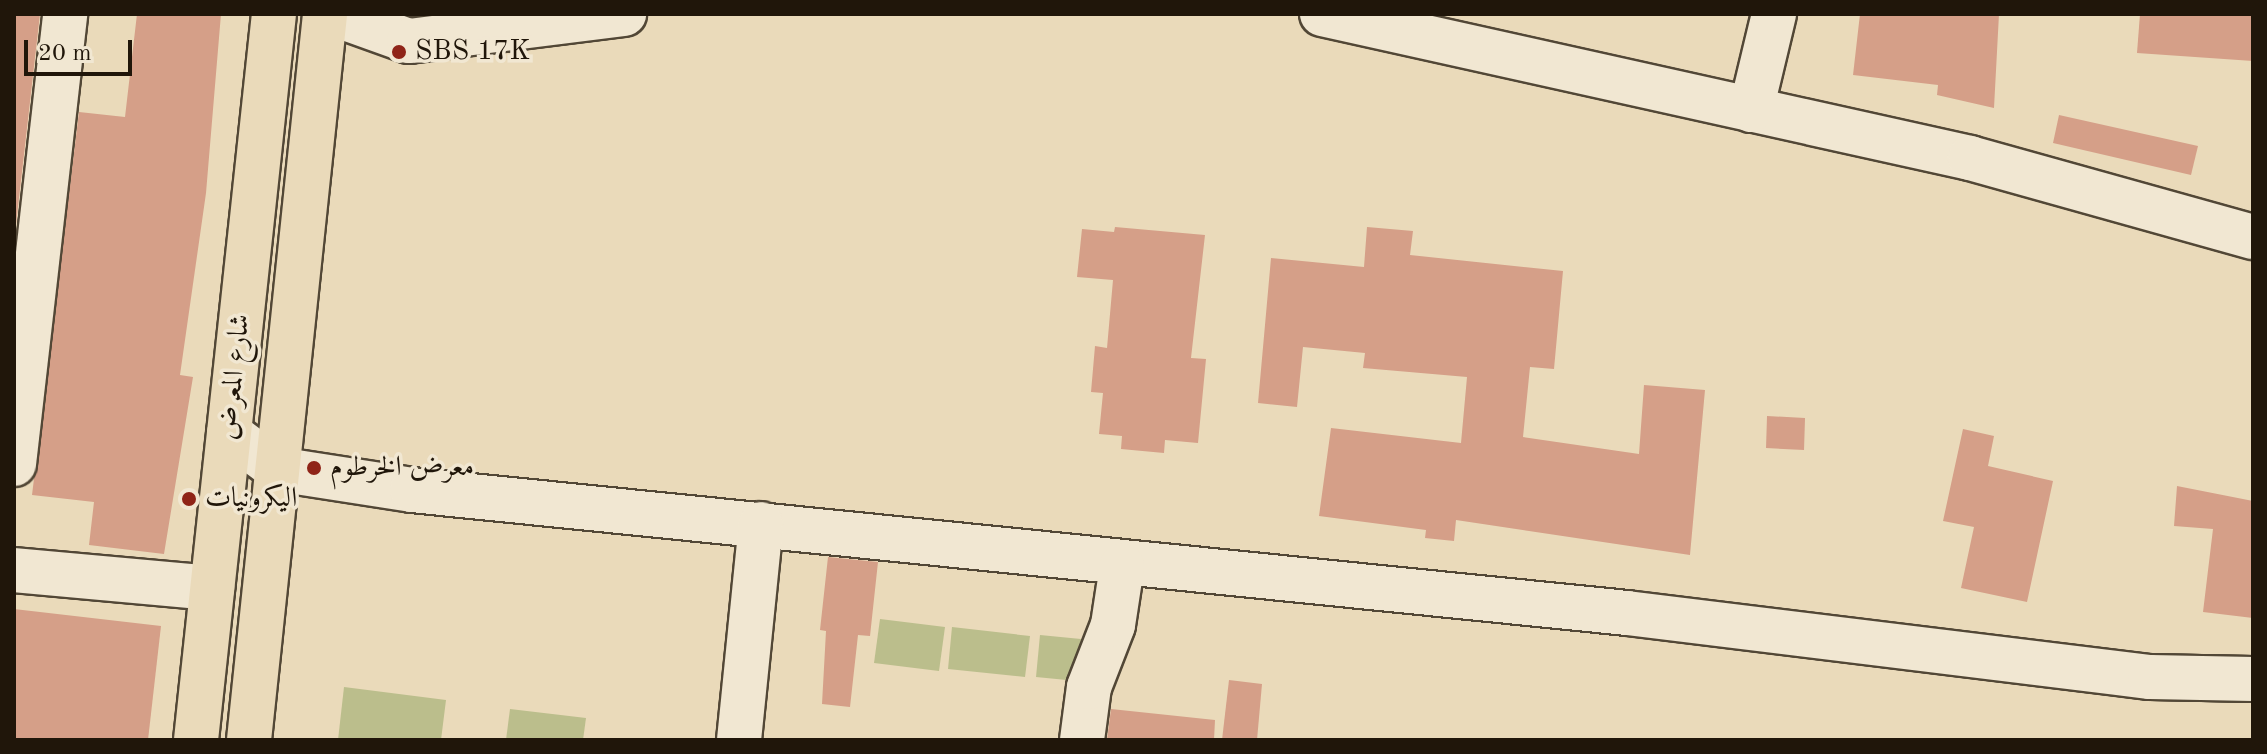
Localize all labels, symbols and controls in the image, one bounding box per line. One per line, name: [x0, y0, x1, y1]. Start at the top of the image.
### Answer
scale bar: [28, 24, 136, 74]
place label: SBS 17K: [415, 35, 531, 69]
text: 20 m: [38, 42, 92, 66]
marker: SBS 17K: [390, 43, 408, 61]
street label: شارع المعرض: [212, 312, 258, 442]
place label: معرض الخرطوم: [330, 451, 474, 485]
marker: معرض الخرطوم: [305, 459, 323, 477]
place label: اليكرونيات: [205, 482, 297, 516]
marker: اليكرونيات: [180, 490, 198, 508]

